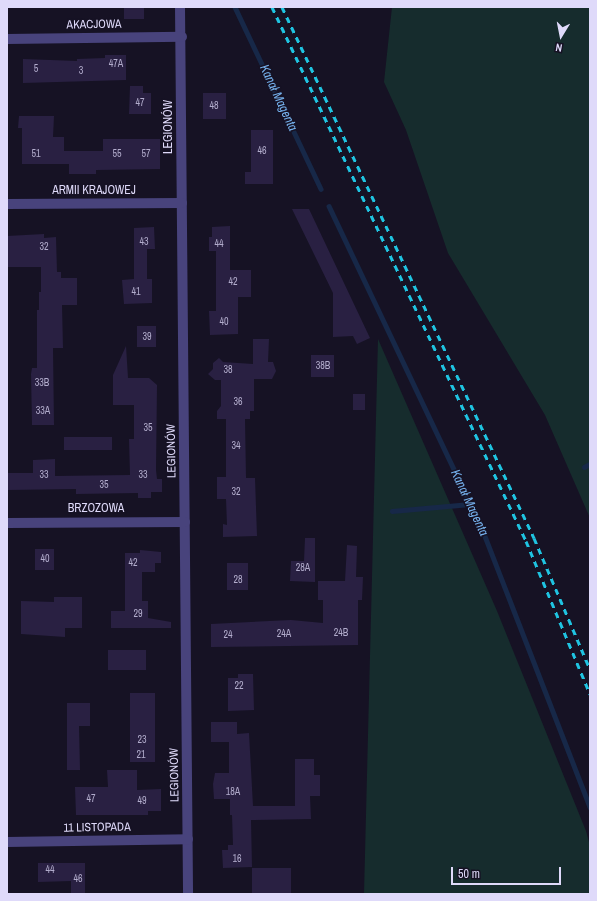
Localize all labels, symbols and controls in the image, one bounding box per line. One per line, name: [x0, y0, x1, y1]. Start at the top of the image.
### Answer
north arrow: [541, 16, 581, 56]
street label: AKACJOWA: [66, 17, 122, 33]
text: N: [555, 40, 563, 55]
house number: 47A: [109, 58, 123, 70]
water label: Kanał Magenta: [256, 62, 300, 134]
house number: 5: [34, 63, 38, 75]
house number: 3: [79, 65, 83, 77]
house number: 47: [135, 97, 145, 109]
street label: LEGIONÓW: [162, 100, 176, 154]
house number: 48: [209, 100, 219, 112]
house number: 46: [257, 145, 267, 157]
house number: 51: [31, 148, 41, 160]
house number: 55: [112, 148, 122, 160]
house number: 57: [141, 148, 151, 160]
street label: ARMII KRAJOWEJ: [52, 184, 136, 198]
house number: 43: [139, 236, 149, 248]
house number: 44: [214, 238, 224, 250]
house number: 32: [39, 241, 49, 253]
house number: 42: [228, 276, 238, 288]
house number: 41: [131, 286, 141, 298]
house number: 40: [219, 316, 229, 328]
house number: 39: [142, 331, 152, 343]
house number: 38B: [316, 360, 330, 372]
house number: 38: [223, 364, 233, 376]
house number: 33B: [35, 377, 49, 389]
house number: 36: [233, 396, 243, 408]
house number: 33A: [36, 405, 50, 417]
house number: 35: [143, 422, 153, 434]
street label: LEGIONÓW: [164, 424, 180, 478]
house number: 34: [231, 440, 241, 452]
water label: Kanał Magenta: [447, 467, 491, 539]
house number: 33: [39, 469, 49, 481]
house number: 33: [138, 469, 148, 481]
house number: 35: [99, 479, 109, 491]
house number: 32: [231, 486, 241, 498]
street label: BRZOZOWA: [68, 502, 124, 516]
house number: 40: [40, 553, 50, 565]
house number: 42: [128, 557, 138, 569]
house number: 28A: [296, 562, 310, 574]
house number: 28: [233, 574, 243, 586]
house number: 29: [133, 608, 143, 620]
house number: 24B: [334, 627, 348, 639]
house number: 24A: [277, 628, 291, 640]
house number: 24: [223, 629, 233, 641]
house number: 22: [234, 680, 244, 692]
house number: 23: [137, 734, 147, 746]
street label: LEGIONÓW: [167, 748, 183, 802]
house number: 21: [136, 749, 146, 761]
house number: 18A: [226, 786, 240, 798]
house number: 47: [86, 793, 96, 805]
house number: 49: [137, 795, 147, 807]
street label: 11 LISTOPADA: [63, 820, 131, 836]
house number: 16: [232, 853, 242, 865]
scale bar: [453, 859, 563, 885]
house number: 44: [45, 864, 55, 876]
text: 50 m: [458, 866, 480, 882]
house number: 46: [73, 873, 83, 885]

